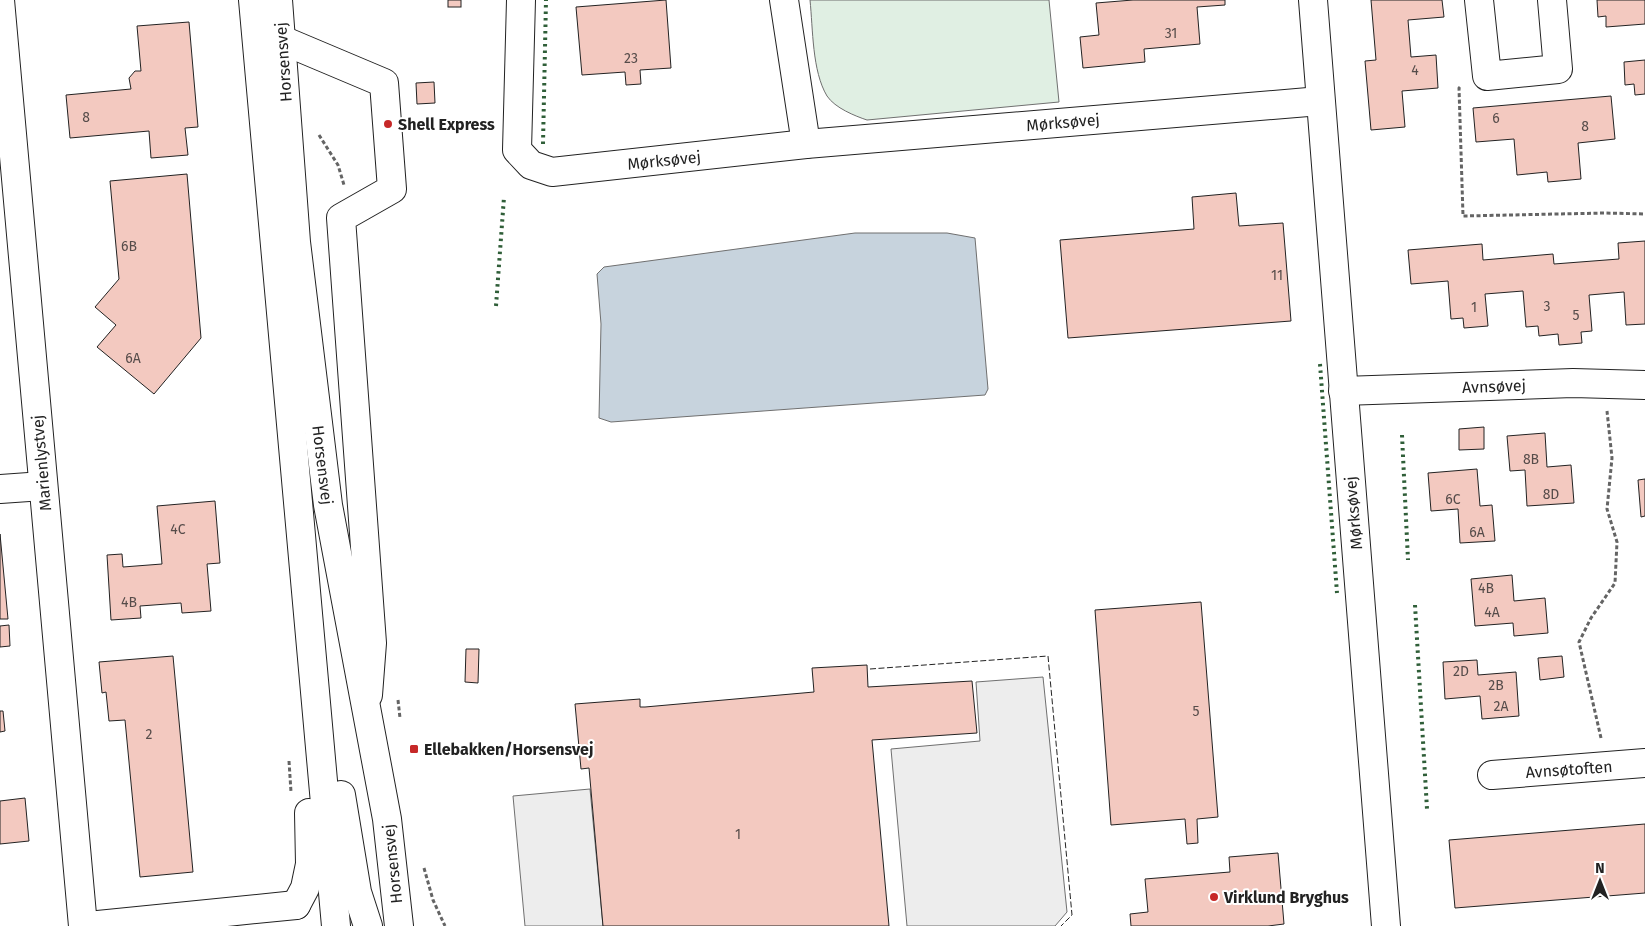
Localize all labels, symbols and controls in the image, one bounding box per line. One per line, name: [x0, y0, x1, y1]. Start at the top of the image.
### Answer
street label: Horsensvej: [271, 21, 296, 102]
house number: 31: [1165, 25, 1177, 42]
house number: 23: [624, 50, 638, 67]
house number: 4: [1411, 62, 1419, 79]
house number: 8: [82, 109, 90, 126]
street label: Mørksøvej: [1025, 110, 1101, 135]
house number: 6: [1492, 110, 1500, 127]
place label: Shell Express: [398, 115, 495, 134]
marker: Shell Express: [382, 118, 394, 130]
house number: 8: [1581, 118, 1589, 135]
street label: Mørksøvej: [626, 147, 702, 174]
house number: 6B: [121, 238, 137, 255]
house number: 11: [1271, 267, 1283, 284]
house number: 3: [1544, 298, 1551, 315]
house number: 1: [1471, 299, 1477, 316]
house number: 5: [1572, 307, 1580, 324]
house number: 6A: [125, 350, 141, 367]
street label: Avnsøvej: [1462, 376, 1526, 397]
street label: Marienlystvej: [28, 414, 55, 512]
street label: Horsensvej: [308, 424, 337, 506]
house number: 8B: [1523, 451, 1539, 468]
street label: Mørksøvej: [1341, 475, 1366, 551]
house number: 8D: [1543, 486, 1559, 503]
house number: 6C: [1445, 491, 1461, 508]
house number: 4C: [170, 521, 186, 538]
house number: 6A: [1469, 524, 1485, 541]
house number: 4B: [1478, 580, 1494, 597]
house number: 4B: [121, 594, 137, 611]
house number: 4A: [1484, 604, 1500, 621]
house number: 2D: [1453, 663, 1469, 680]
house number: 2B: [1488, 677, 1504, 694]
house number: 2A: [1494, 698, 1508, 715]
house number: 5: [1192, 703, 1200, 720]
house number: 2: [146, 726, 153, 743]
place label: Ellebakken/Horsensvej: [424, 740, 593, 759]
marker: Ellebakken/Horsensvej: [408, 743, 420, 755]
street label: Avnsøtoften: [1525, 757, 1613, 782]
street label: Horsensvej: [379, 823, 406, 905]
house number: 1: [735, 826, 741, 843]
north arrow: [1575, 856, 1625, 906]
text: N: [1595, 860, 1605, 877]
place label: Virklund Bryghus: [1223, 888, 1349, 907]
marker: Virklund Bryghus: [1208, 891, 1220, 903]

